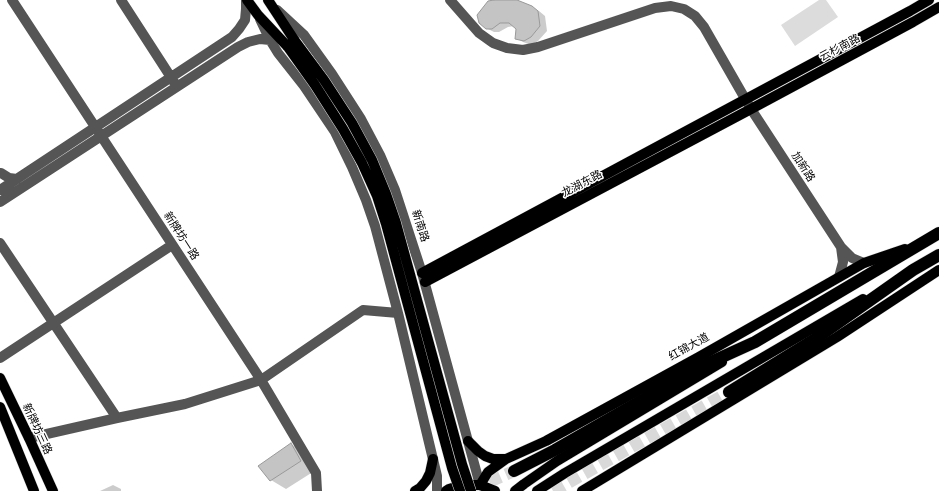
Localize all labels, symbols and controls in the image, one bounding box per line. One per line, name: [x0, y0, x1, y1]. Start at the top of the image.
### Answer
street label: 云杉南路: [817, 32, 863, 64]
street label: 加新路: [788, 150, 818, 184]
street label: 龙湖东路: [559, 168, 605, 200]
street label: 新南路: [409, 208, 431, 244]
street label: 新牌坊一路: [160, 209, 202, 263]
street label: 红锦大道: [667, 331, 711, 363]
street label: 新牌坊三路: [19, 401, 55, 457]

